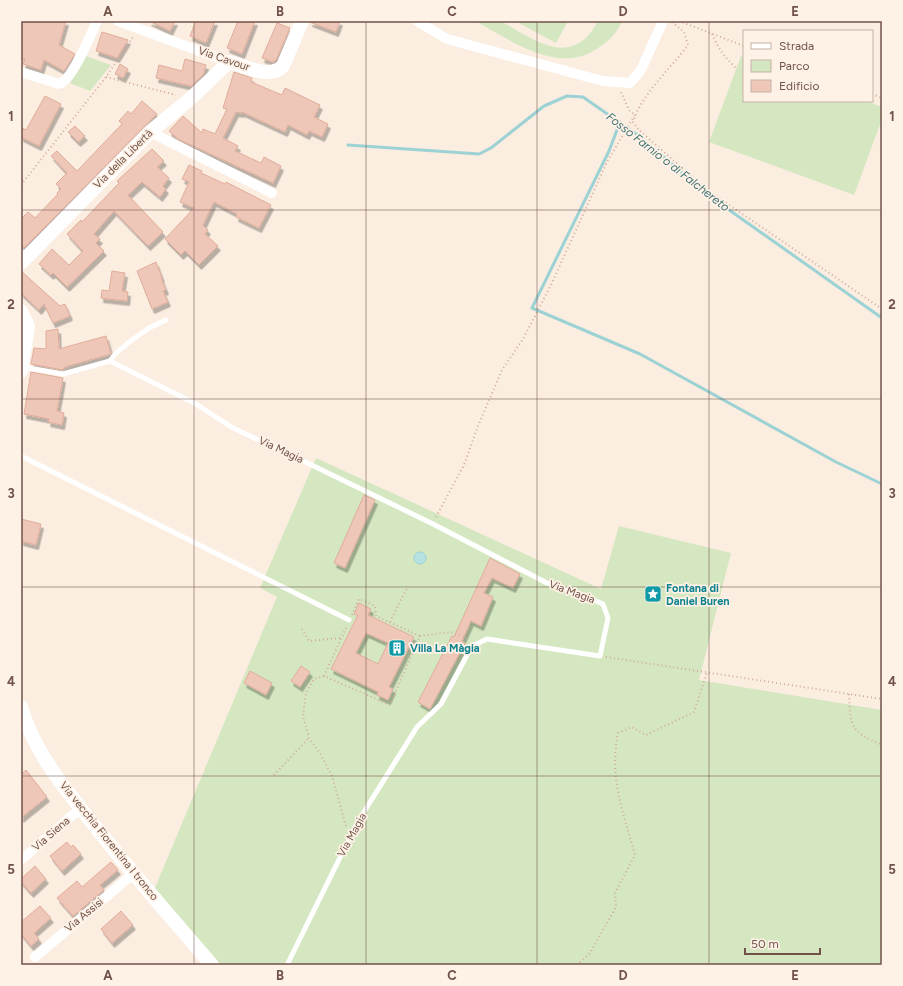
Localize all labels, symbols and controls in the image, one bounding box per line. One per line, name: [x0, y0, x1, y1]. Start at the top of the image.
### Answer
text: A: [103, 4, 113, 19]
text: B: [276, 4, 284, 19]
text: C: [447, 4, 457, 19]
text: D: [618, 4, 628, 19]
text: E: [791, 4, 799, 19]
legend: [743, 30, 873, 102]
text: Strada: [779, 39, 814, 53]
street label: Via Cavour: [196, 44, 252, 74]
text: Parco: [779, 59, 809, 73]
text: Edificio: [779, 79, 819, 93]
text: 1: [8, 109, 14, 124]
text: 1: [889, 109, 895, 124]
water label: Fosso Farnio o di Falchereto: [604, 110, 732, 214]
street label: Via della Libertà: [91, 127, 155, 191]
text: 2: [7, 297, 15, 312]
text: 2: [888, 297, 896, 312]
street label: Via Magia: [256, 434, 306, 466]
text: 3: [7, 486, 15, 501]
text: 3: [888, 486, 896, 501]
street label: Via Magia: [547, 578, 597, 606]
place label: Fontana di Daniel Buren: [666, 582, 730, 608]
place icon: Fontana di Daniel Buren: [643, 584, 663, 604]
building icon: Villa La Màgia: [387, 638, 407, 658]
place label: Villa La Màgia: [410, 642, 480, 655]
text: 4: [7, 674, 15, 689]
text: 4: [888, 674, 896, 689]
street label: Via vecchia Fiorentina I tronco: [57, 779, 161, 903]
street label: Via Magia: [335, 811, 369, 859]
street label: Via Siena: [30, 814, 72, 854]
text: 5: [7, 862, 15, 877]
text: 5: [888, 862, 896, 877]
street label: Via Assisi: [62, 895, 106, 935]
scale bar: [745, 930, 820, 956]
text: 50 m: [751, 937, 779, 951]
text: A: [103, 968, 113, 983]
text: B: [276, 968, 284, 983]
text: C: [447, 968, 457, 983]
text: D: [618, 968, 628, 983]
text: E: [791, 968, 799, 983]

